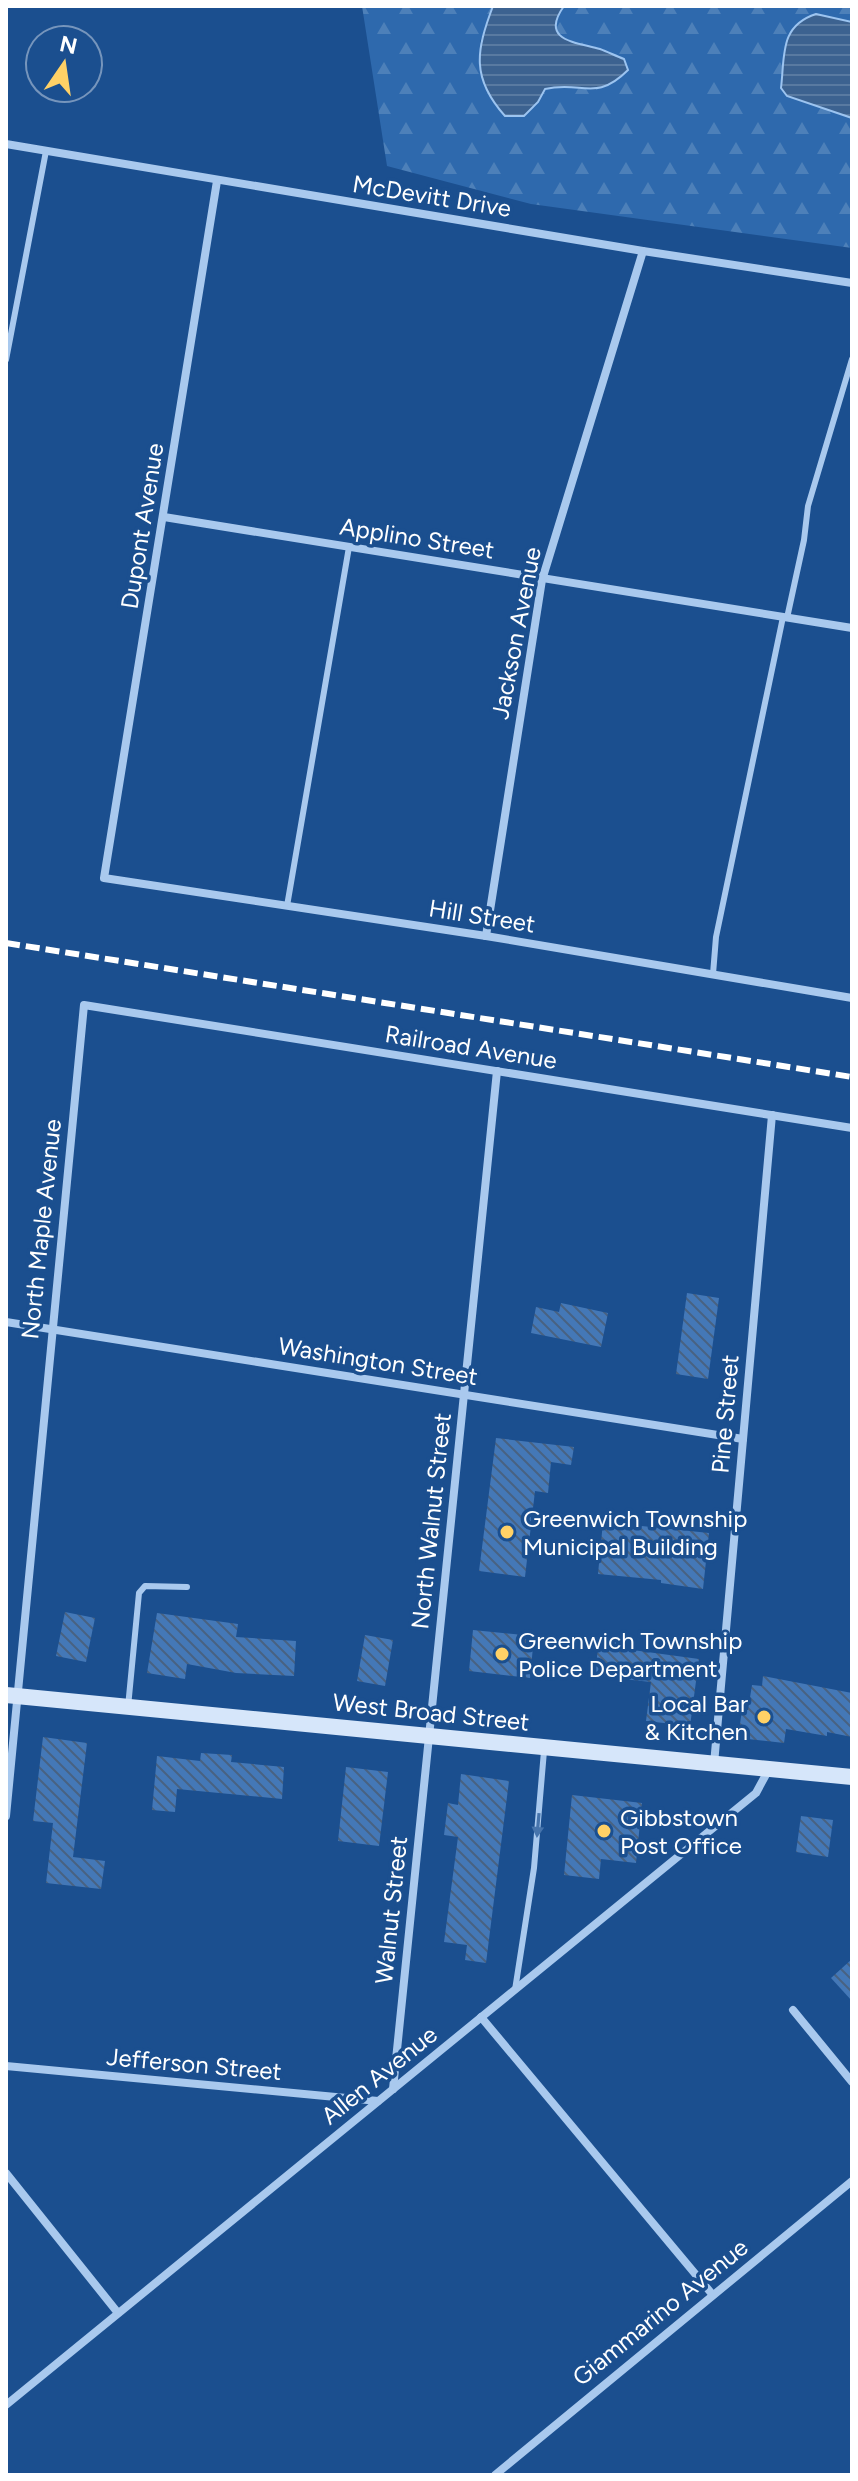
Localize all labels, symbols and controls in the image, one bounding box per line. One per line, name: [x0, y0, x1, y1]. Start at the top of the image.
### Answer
north arrow: [24, 24, 104, 104]
text: N: [57, 30, 80, 60]
street label: McDevitt Drive: [351, 169, 513, 223]
street label: Dupont Avenue: [115, 441, 169, 611]
street label: Applino Street: [338, 511, 496, 565]
street label: Jackson Avenue: [485, 544, 547, 722]
street label: Hill Street: [427, 893, 537, 939]
street label: Railroad Avenue: [383, 1019, 559, 1075]
street label: North Maple Avenue: [15, 1117, 67, 1341]
street label: Washington Street: [276, 1331, 480, 1391]
street label: Pine Street: [705, 1353, 745, 1475]
street label: North Walnut Street: [405, 1411, 457, 1631]
place label: Greenwich Township Municipal Building: [523, 1504, 747, 1561]
marker: Greenwich Township Municipal Building: [498, 1523, 516, 1541]
place label: Greenwich Township Police Department: [518, 1626, 742, 1683]
marker: Greenwich Township Police Department: [493, 1645, 511, 1663]
street label: West Broad Street: [331, 1687, 531, 1737]
place label: Local Bar & Kitchen: [645, 1689, 748, 1746]
marker: Local Bar & Kitchen: [755, 1708, 773, 1726]
place label: Gibbstown Post Office: [620, 1803, 742, 1860]
one-way arrow: [531, 1813, 544, 1838]
marker: Gibbstown Post Office: [595, 1822, 613, 1840]
street label: Walnut Street: [369, 1835, 413, 1985]
street label: Allen Avenue: [315, 2020, 443, 2130]
street label: Jefferson Street: [105, 2042, 283, 2086]
street label: Giammarino Avenue: [566, 2232, 754, 2392]

